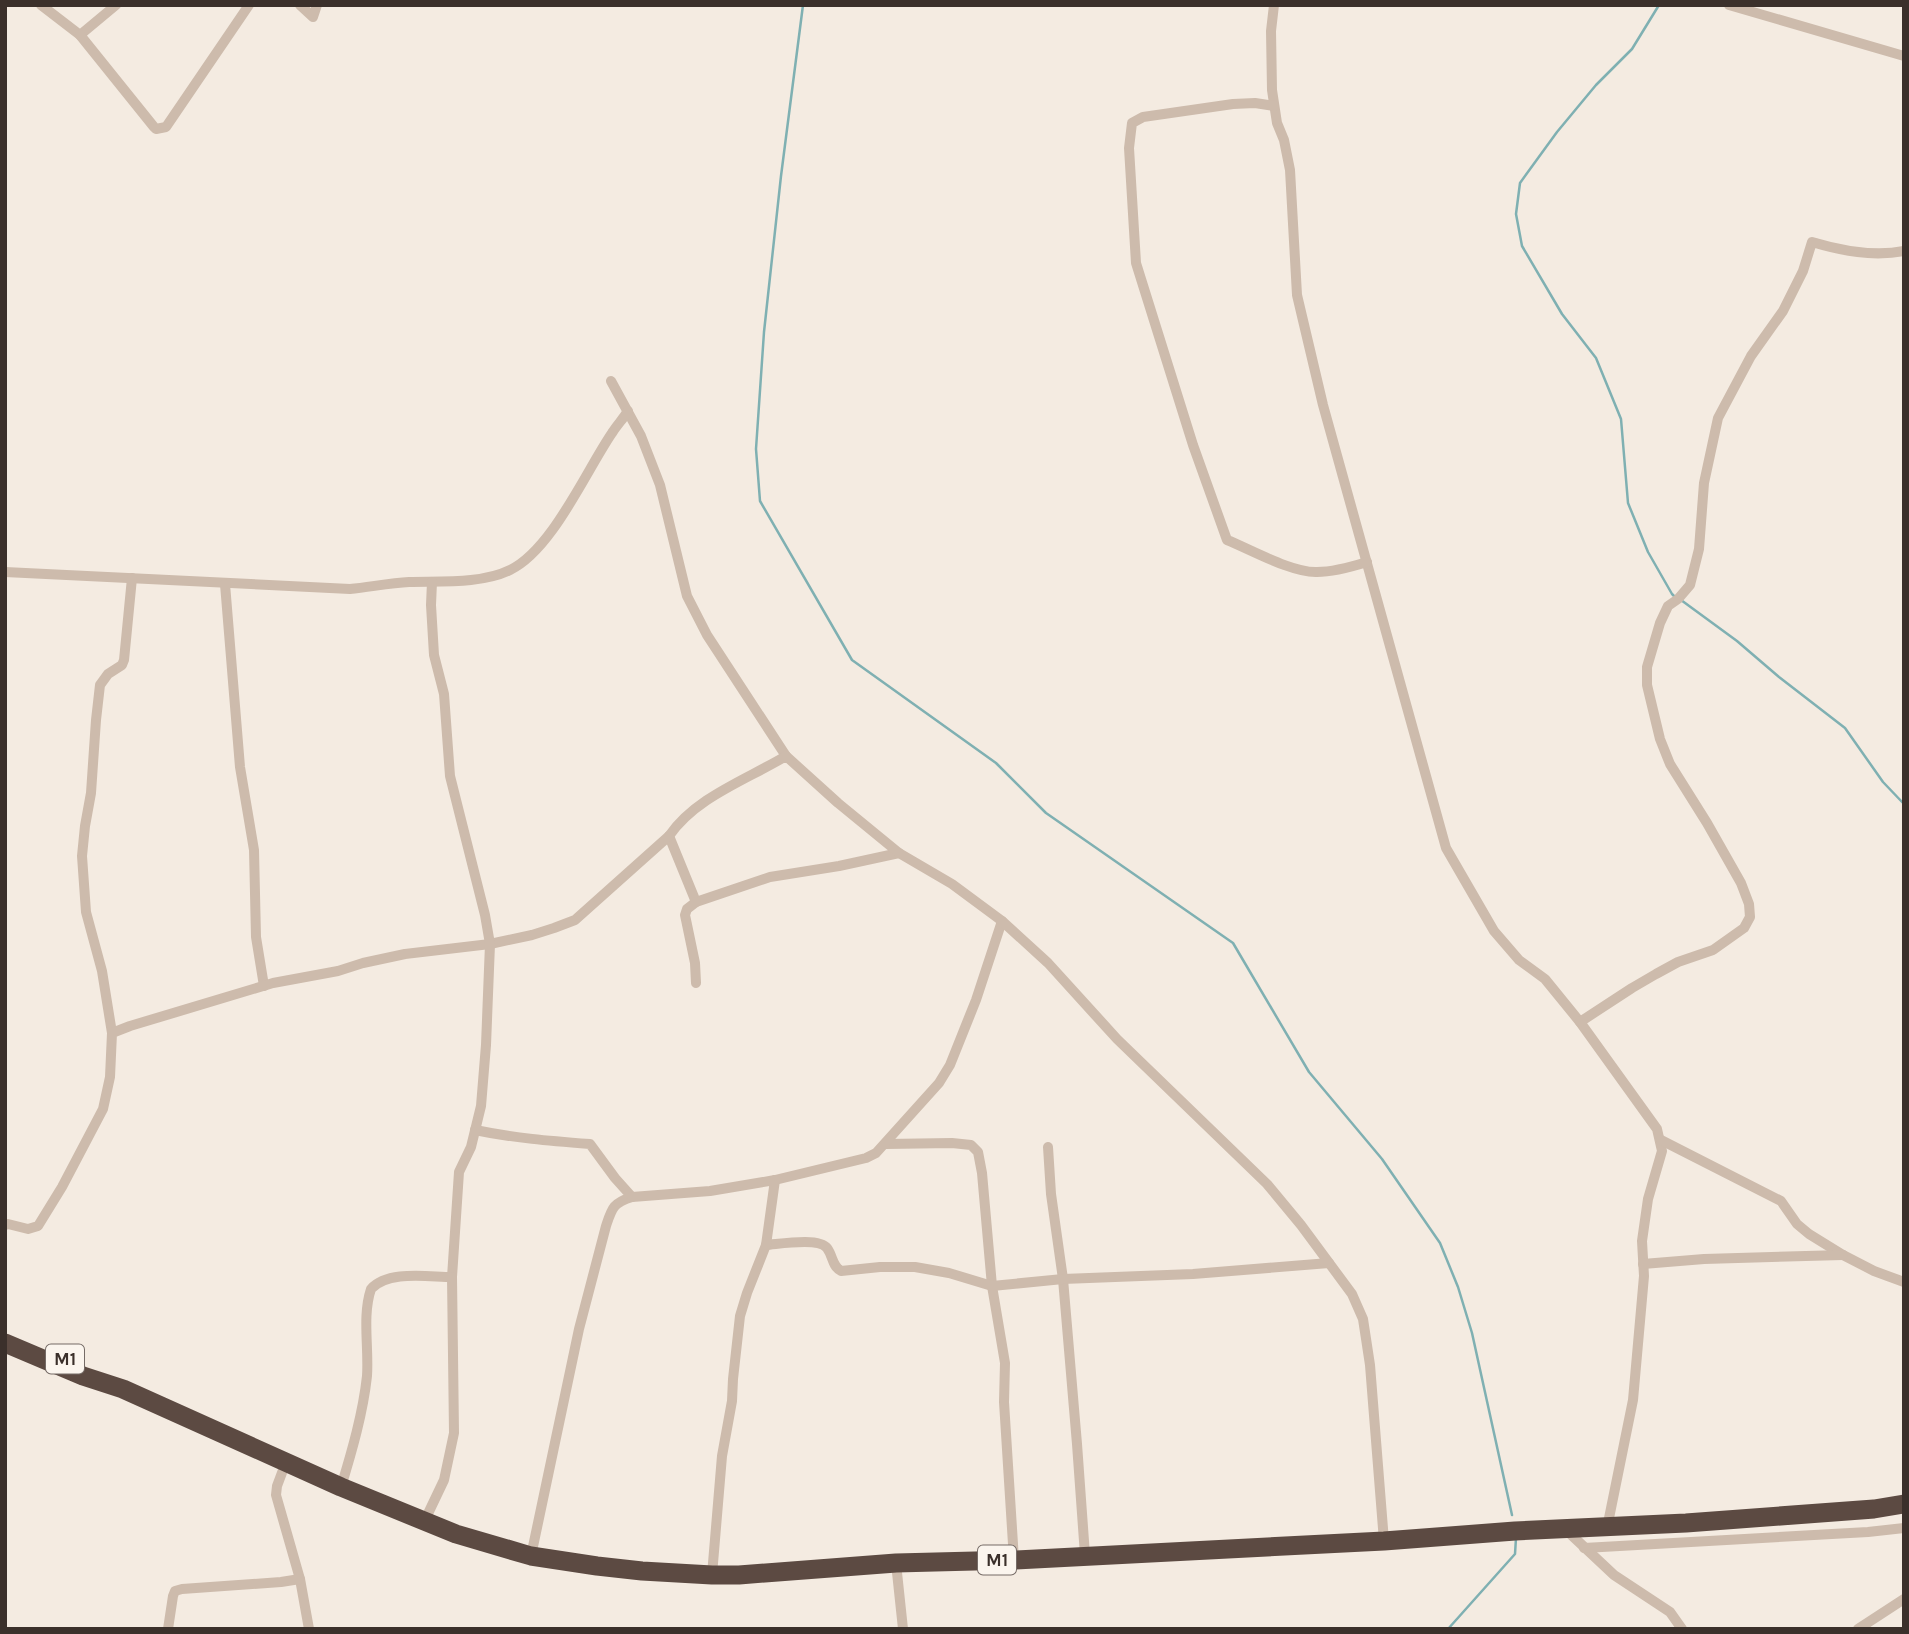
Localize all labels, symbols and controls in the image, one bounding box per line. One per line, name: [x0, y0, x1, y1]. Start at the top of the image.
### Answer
road number: M1: [46, 1344, 84, 1374]
road number: M1: [978, 1546, 1016, 1574]

